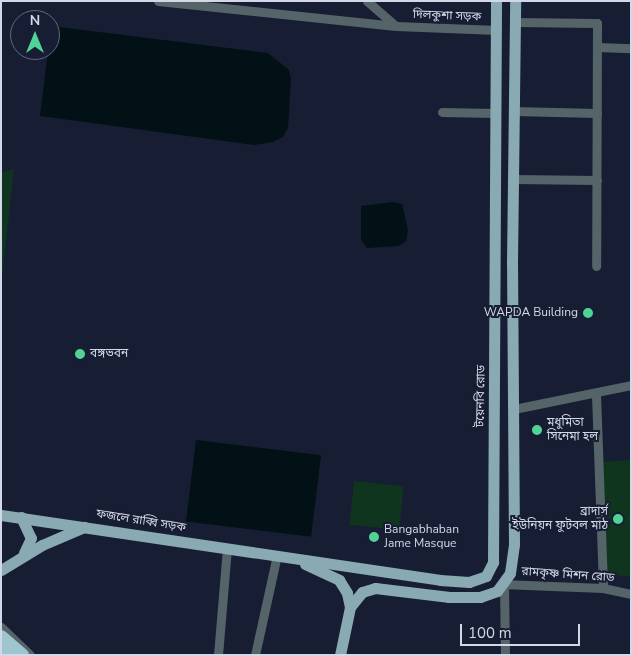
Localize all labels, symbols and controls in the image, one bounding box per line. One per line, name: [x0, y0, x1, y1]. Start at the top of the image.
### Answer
street label: দিলকুশা সড়ক: [413, 8, 481, 24]
north arrow: [10, 10, 60, 60]
text: N: [30, 11, 40, 30]
place label: WAPDA Building: [484, 306, 578, 320]
marker: WAPDA Building: [582, 307, 594, 319]
place label: বঙ্গভবন: [90, 347, 128, 361]
marker: বঙ্গভবন: [74, 348, 86, 360]
street label: টয়েনবি রোড: [473, 365, 489, 427]
place label: মধুমিতা সিনেমা হল: [547, 416, 598, 444]
marker: মধুমিতা সিনেমা হল: [531, 424, 543, 436]
place label: ব্রাদার্স ইউনিয়ন ফুটবল মাঠ: [512, 505, 608, 533]
street label: ফজলে রাব্বি সড়ক: [95, 507, 187, 535]
marker: ব্রাদার্স ইউনিয়ন ফুটবল মাঠ: [612, 513, 624, 525]
place label: Bangabhaban Jame Masque: [384, 523, 459, 551]
marker: Bangabhaban Jame Masque: [368, 531, 380, 543]
street label: রামকৃষ্ণ মিশন রোড: [521, 565, 615, 585]
scale bar: [462, 614, 582, 646]
text: 100 m: [468, 623, 512, 643]

